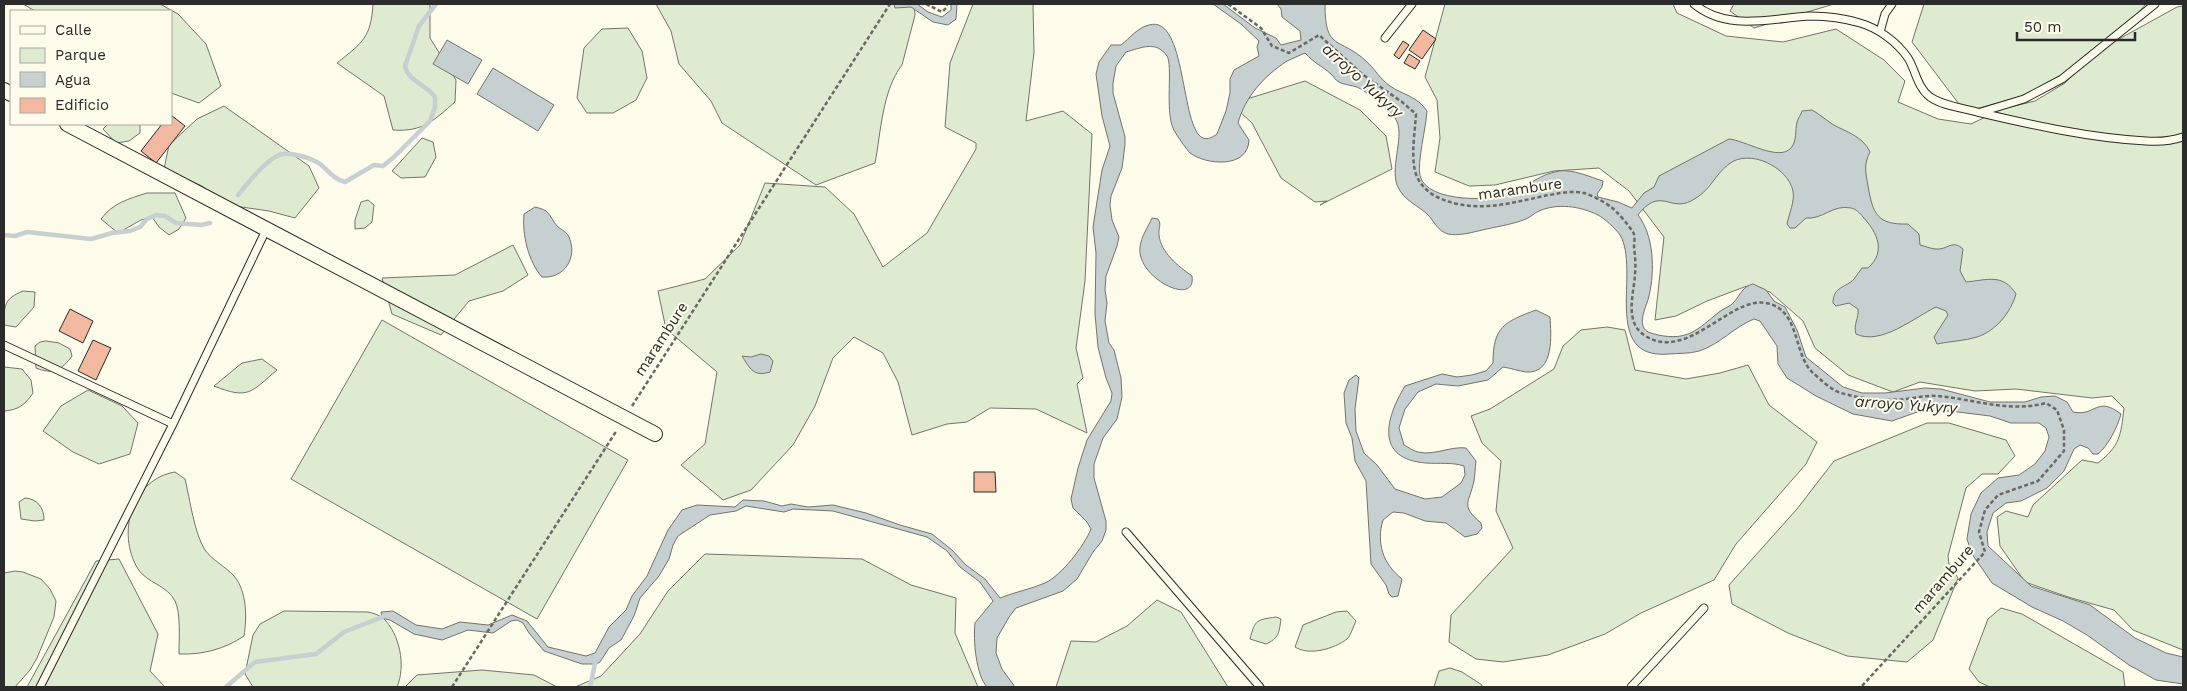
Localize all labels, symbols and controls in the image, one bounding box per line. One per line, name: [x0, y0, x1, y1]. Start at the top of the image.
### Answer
legend: [10, 10, 172, 125]
scale bar: [2017, 10, 2134, 42]
text: 50 m: [2024, 18, 2061, 36]
text: Calle: [55, 21, 92, 39]
water label: arroyo Yukyry: [1318, 39, 1408, 122]
text: Parque: [55, 46, 106, 64]
text: Agua: [55, 71, 91, 89]
text: Edificio: [55, 96, 109, 114]
street label: marambure: [1477, 174, 1563, 204]
street label: marambure: [630, 299, 692, 379]
water label: arroyo Yukyry: [1854, 391, 1959, 418]
street label: marambure: [1908, 541, 1978, 617]

